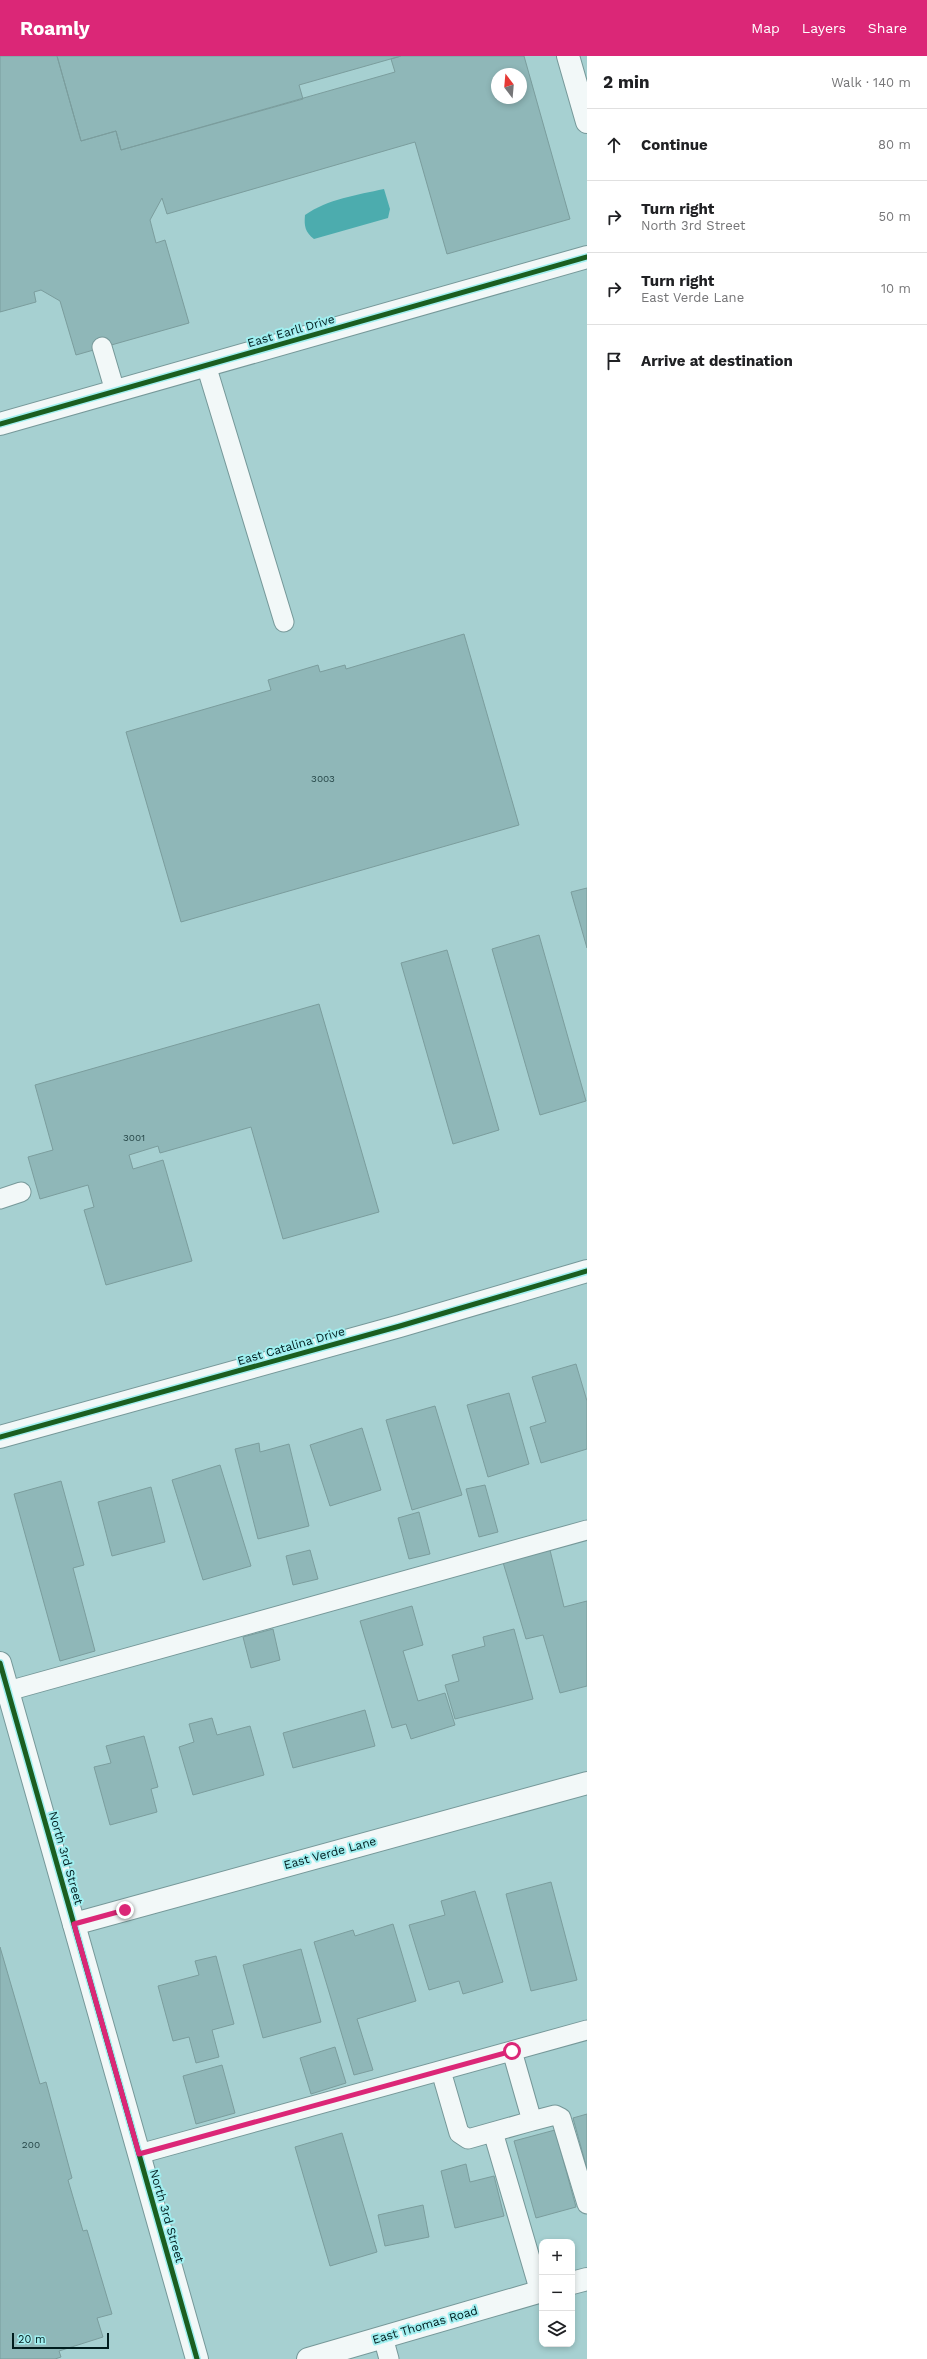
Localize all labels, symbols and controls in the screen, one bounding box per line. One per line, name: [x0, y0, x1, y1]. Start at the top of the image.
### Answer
text: Roamly: [20, 17, 90, 40]
text: Map: [751, 20, 780, 36]
text: Layers: [802, 20, 846, 36]
text: Share: [868, 20, 907, 36]
north arrow: [491, 68, 527, 104]
text: 2 min: [603, 72, 649, 92]
text: Walk · 140 m: [831, 75, 911, 90]
icon: ahead: [603, 134, 625, 156]
text: Continue: [641, 136, 708, 154]
text: 80 m: [878, 137, 911, 152]
text: Turn right: [641, 200, 714, 218]
icon: right: [603, 206, 625, 228]
text: 50 m: [879, 209, 911, 224]
text: North 3rd Street: [641, 218, 745, 233]
text: Turn right: [641, 272, 714, 290]
icon: right: [603, 278, 625, 300]
text: 10 m: [881, 281, 911, 296]
text: East Verde Lane: [641, 290, 744, 305]
street label: East Earll Drive: [246, 312, 336, 350]
icon: arrive: [603, 350, 625, 372]
text: Arrive at destination: [641, 352, 793, 370]
house number: 3003: [311, 773, 335, 784]
house number: 3001: [123, 1132, 145, 1143]
street label: East Catalina Drive: [236, 1324, 346, 1368]
street label: North 3rd Street: [46, 1810, 86, 1906]
street label: East Verde Lane: [282, 1834, 378, 1872]
route end: [116, 1901, 134, 1919]
route start: [503, 2042, 521, 2060]
house number: 200: [22, 2139, 40, 2150]
street label: North 3rd Street: [147, 2168, 187, 2264]
map controls: [539, 2239, 575, 2347]
button: +: [539, 2239, 575, 2275]
button: −: [539, 2275, 575, 2311]
street label: East Thomas Road: [371, 2303, 479, 2347]
button: layers: [539, 2311, 575, 2347]
scale bar: [12, 2331, 109, 2350]
text: 20 m: [18, 2333, 46, 2346]

